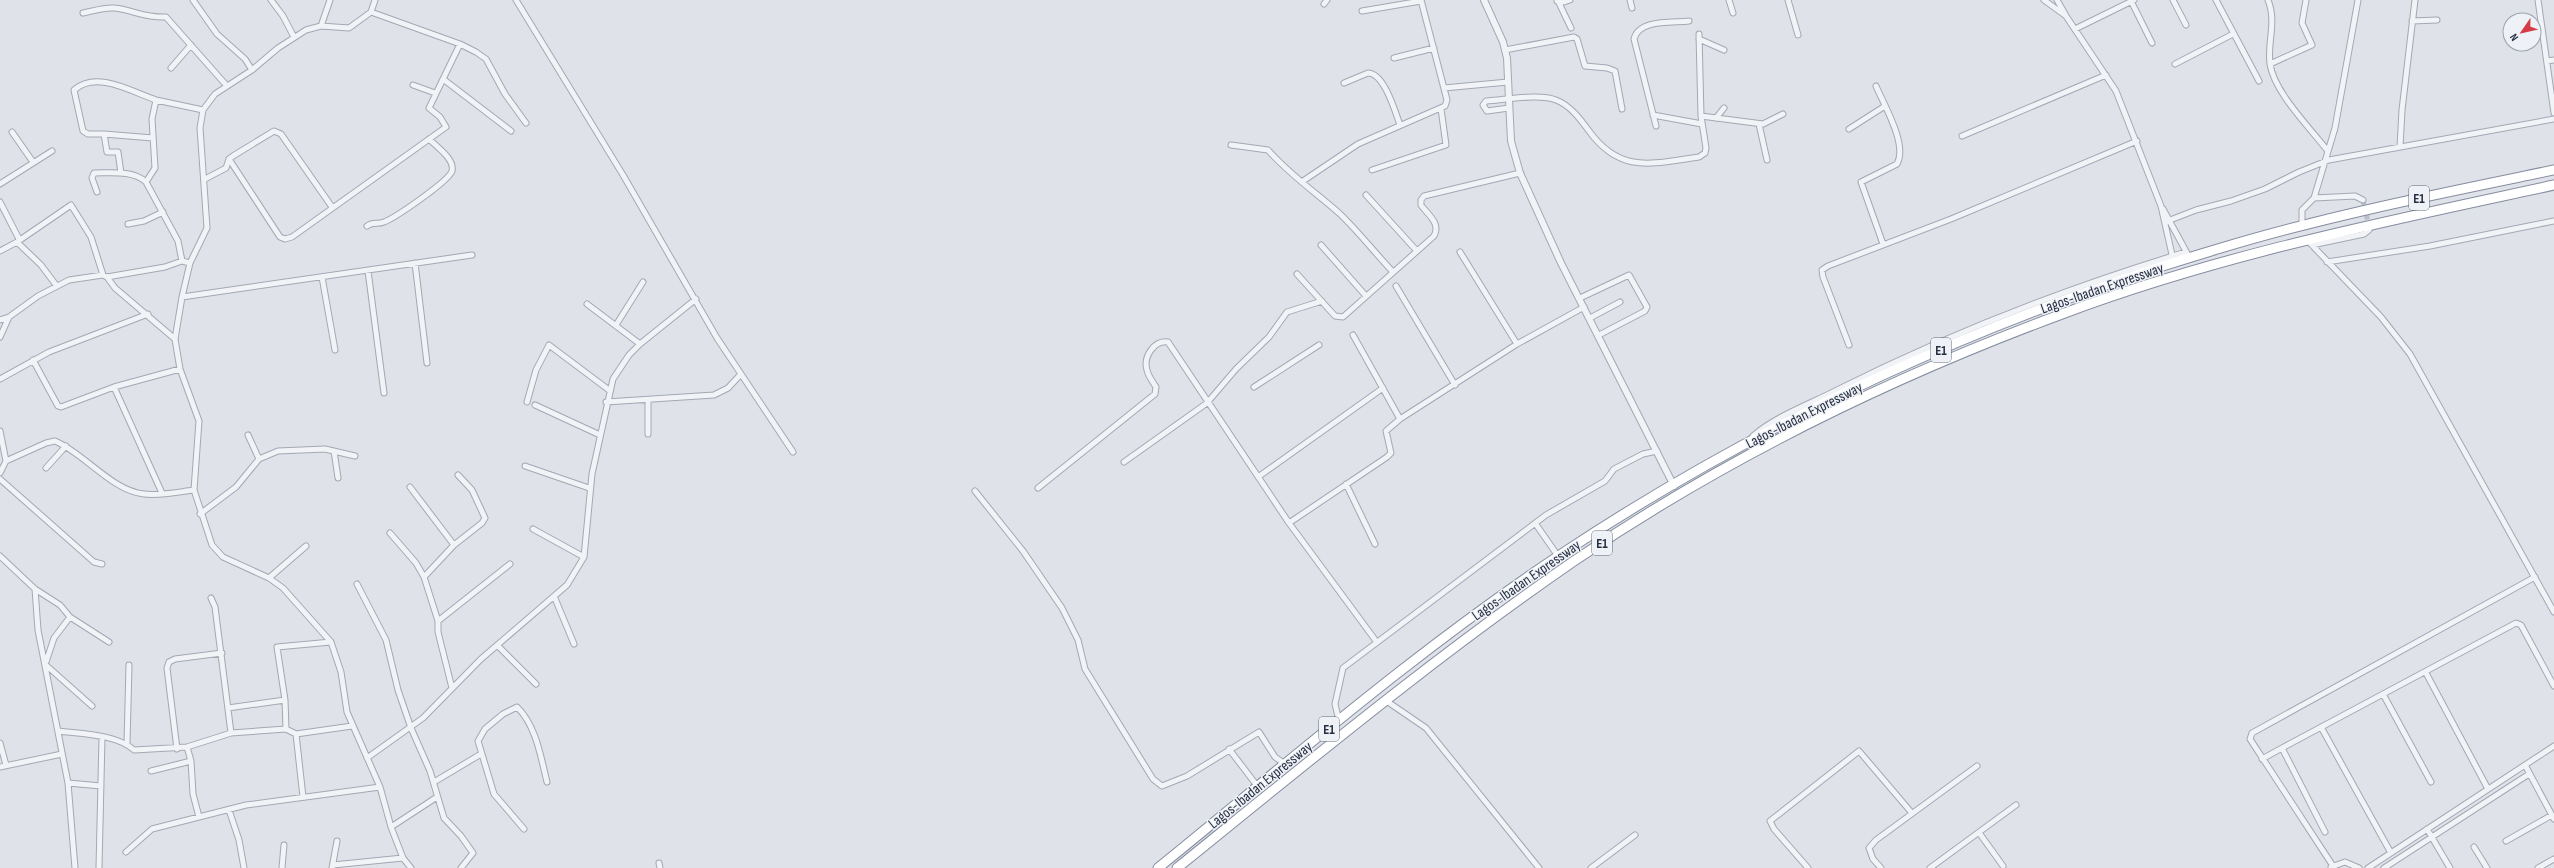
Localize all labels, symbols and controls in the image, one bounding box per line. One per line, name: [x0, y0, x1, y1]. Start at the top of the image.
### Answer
north arrow: [2502, 12, 2542, 52]
text: N: [2507, 31, 2521, 43]
road number: E1: [2409, 186, 2429, 210]
street label: Lagos-Ibadan Expressway: [2038, 258, 2166, 318]
road number: E1: [1931, 338, 1951, 362]
street label: Lagos-Ibadan Expressway: [1743, 378, 1866, 453]
road number: E1: [1592, 531, 1612, 555]
street label: Lagos-Ibadan Expressway: [1468, 536, 1585, 625]
road number: E1: [1319, 717, 1339, 741]
street label: Lagos-Ibadan Expressway: [1204, 737, 1316, 833]

